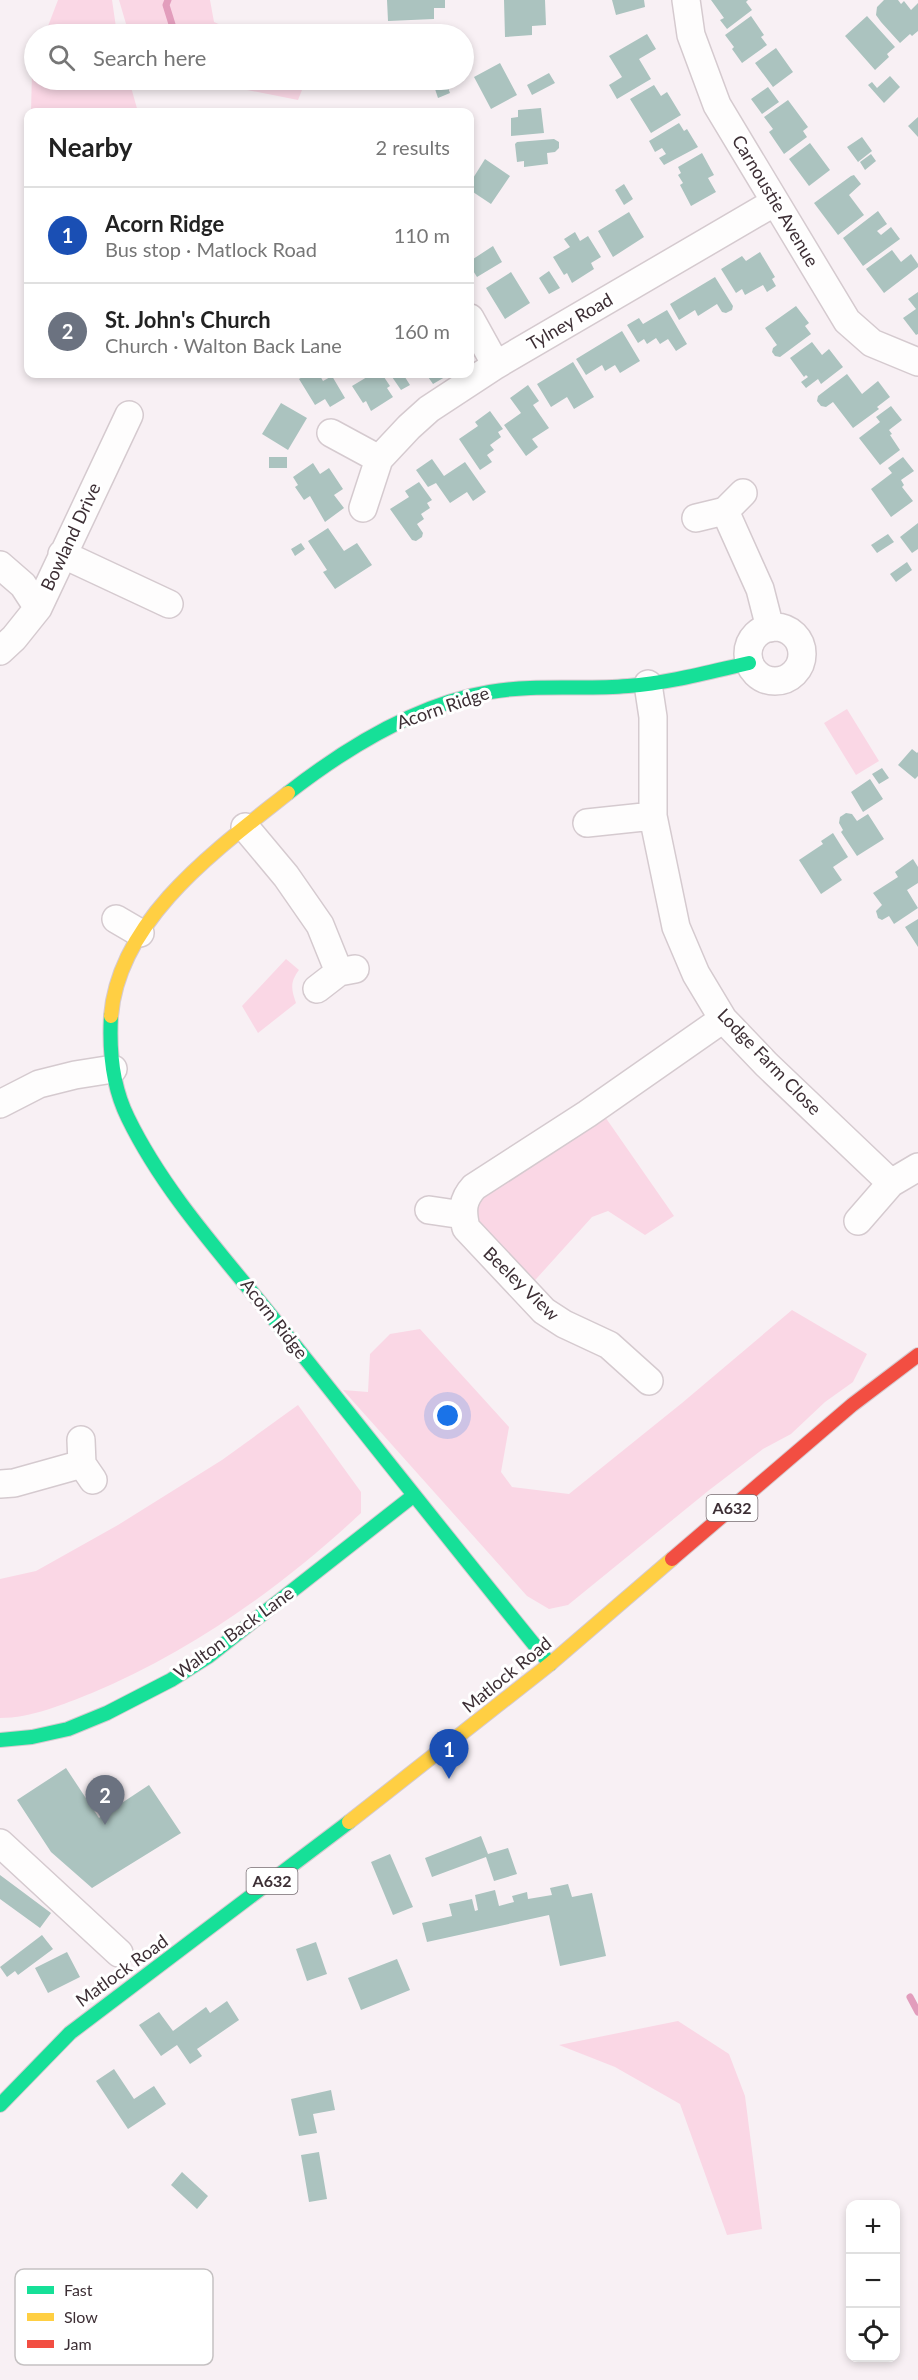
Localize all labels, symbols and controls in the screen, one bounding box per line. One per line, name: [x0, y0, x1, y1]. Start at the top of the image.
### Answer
search box: [24, 24, 474, 90]
icon: search: [45, 41, 78, 74]
text: Search here: [93, 44, 206, 71]
text: Nearby: [48, 131, 133, 163]
street label: Carnoustie Avenue: [728, 131, 824, 270]
text: 2 results: [375, 135, 450, 159]
text: Acorn Ridge: [105, 210, 224, 237]
text: 1: [62, 223, 73, 247]
text: 110 m: [394, 223, 450, 247]
text: Bus stop · Matlock Road: [105, 237, 317, 261]
street label: Tylney Road: [523, 288, 616, 354]
text: St. John's Church: [105, 306, 271, 333]
text: 2: [62, 319, 73, 343]
text: 160 m: [394, 319, 450, 343]
text: Church · Walton Back Lane: [105, 333, 342, 357]
street label: Bowland Drive: [35, 479, 105, 594]
street label: Acorn Ridge: [394, 681, 492, 733]
street label: Lodge Farm Close: [713, 1003, 826, 1119]
street label: Beeley View: [479, 1242, 564, 1325]
street label: Acorn Ridge: [237, 1274, 313, 1363]
your location: [433, 1401, 462, 1430]
road number: A632: [706, 1495, 758, 1521]
street label: Walton Back Lane: [169, 1581, 298, 1683]
street label: Matlock Road: [457, 1632, 555, 1717]
pin: 1: [430, 1730, 468, 1779]
pin: 2: [86, 1776, 124, 1825]
road number: A632: [246, 1868, 298, 1894]
street label: Matlock Road: [71, 1929, 172, 2011]
map controls: [846, 2200, 900, 2362]
button: +: [846, 2200, 900, 2254]
button: −: [846, 2254, 900, 2308]
legend: [15, 2269, 213, 2365]
text: Fast: [64, 2280, 93, 2299]
text: Slow: [64, 2307, 98, 2326]
button: locate: [846, 2308, 900, 2362]
text: Jam: [64, 2334, 92, 2353]

